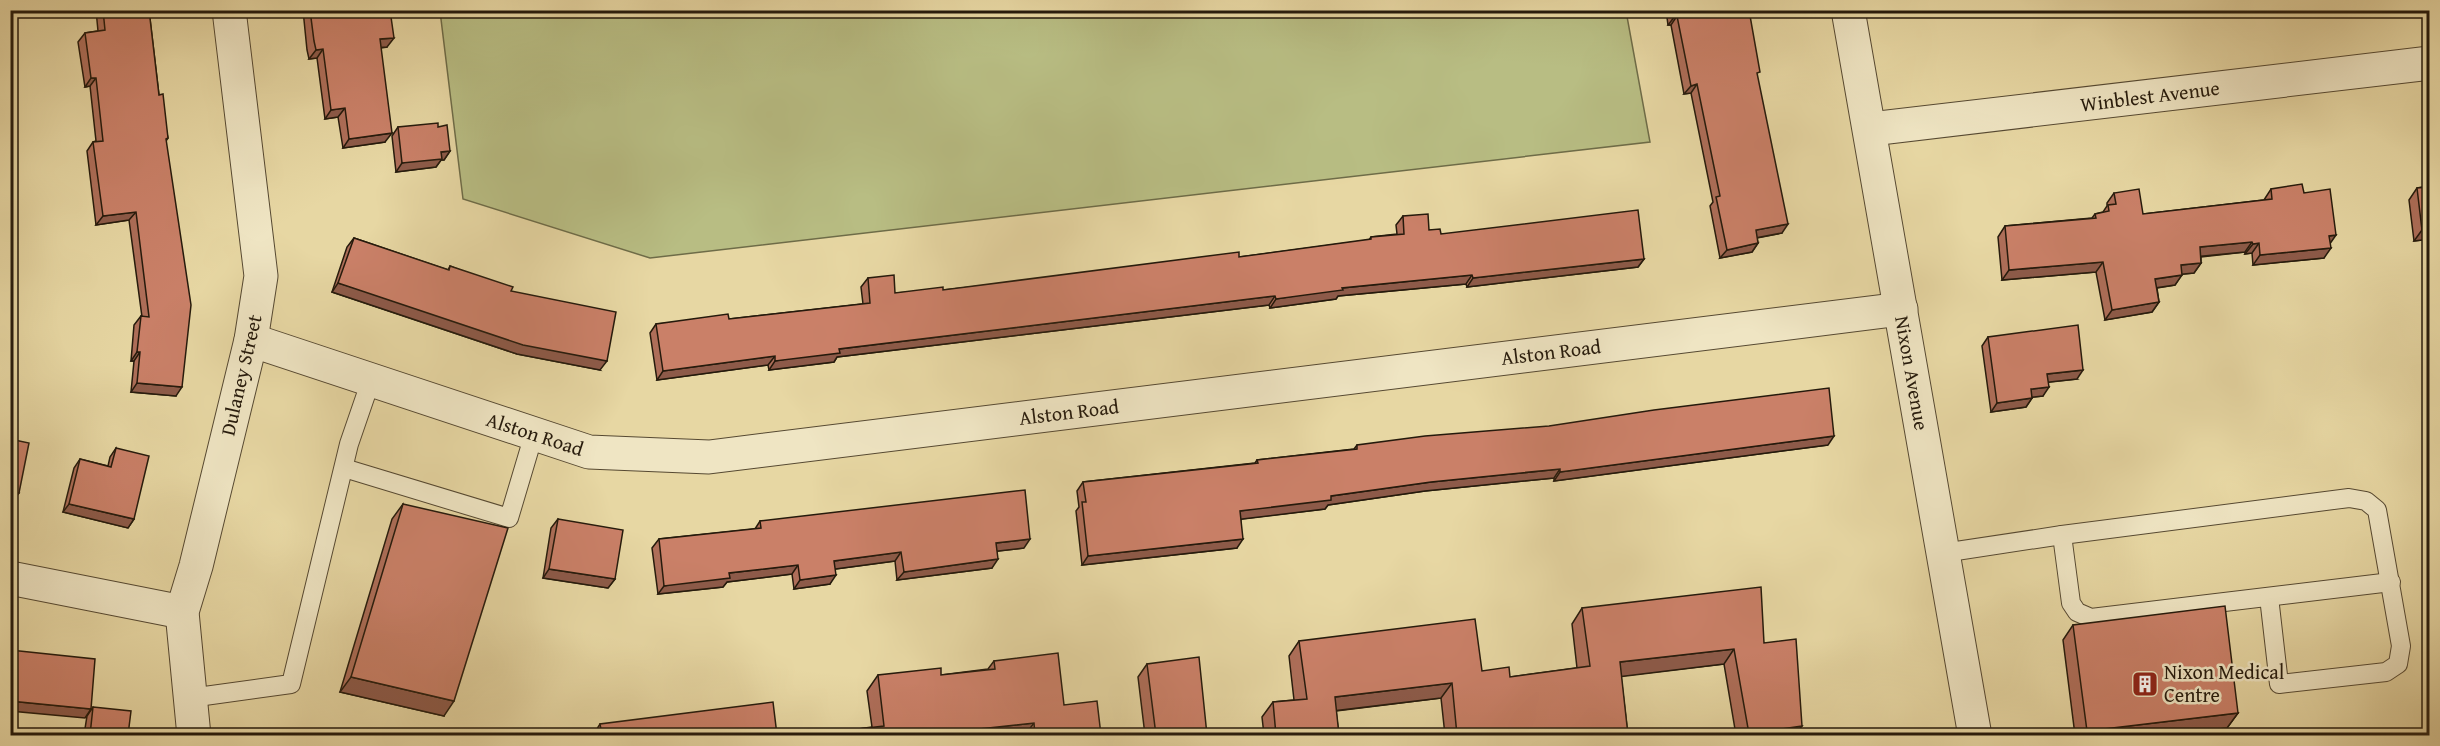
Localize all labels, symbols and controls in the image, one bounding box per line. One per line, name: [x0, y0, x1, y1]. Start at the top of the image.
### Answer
street label: Winblest Avenue: [2079, 73, 2221, 118]
street label: Dulaney Street: [212, 311, 269, 438]
street label: Nixon Avenue: [1888, 313, 1937, 432]
street label: Alston Road: [1499, 331, 1603, 372]
street label: Alston Road: [1017, 391, 1121, 432]
street label: Alston Road: [483, 404, 588, 463]
place label: Nixon Medical Centre: [2164, 657, 2285, 709]
building icon: Nixon Medical Centre: [2130, 669, 2160, 699]

